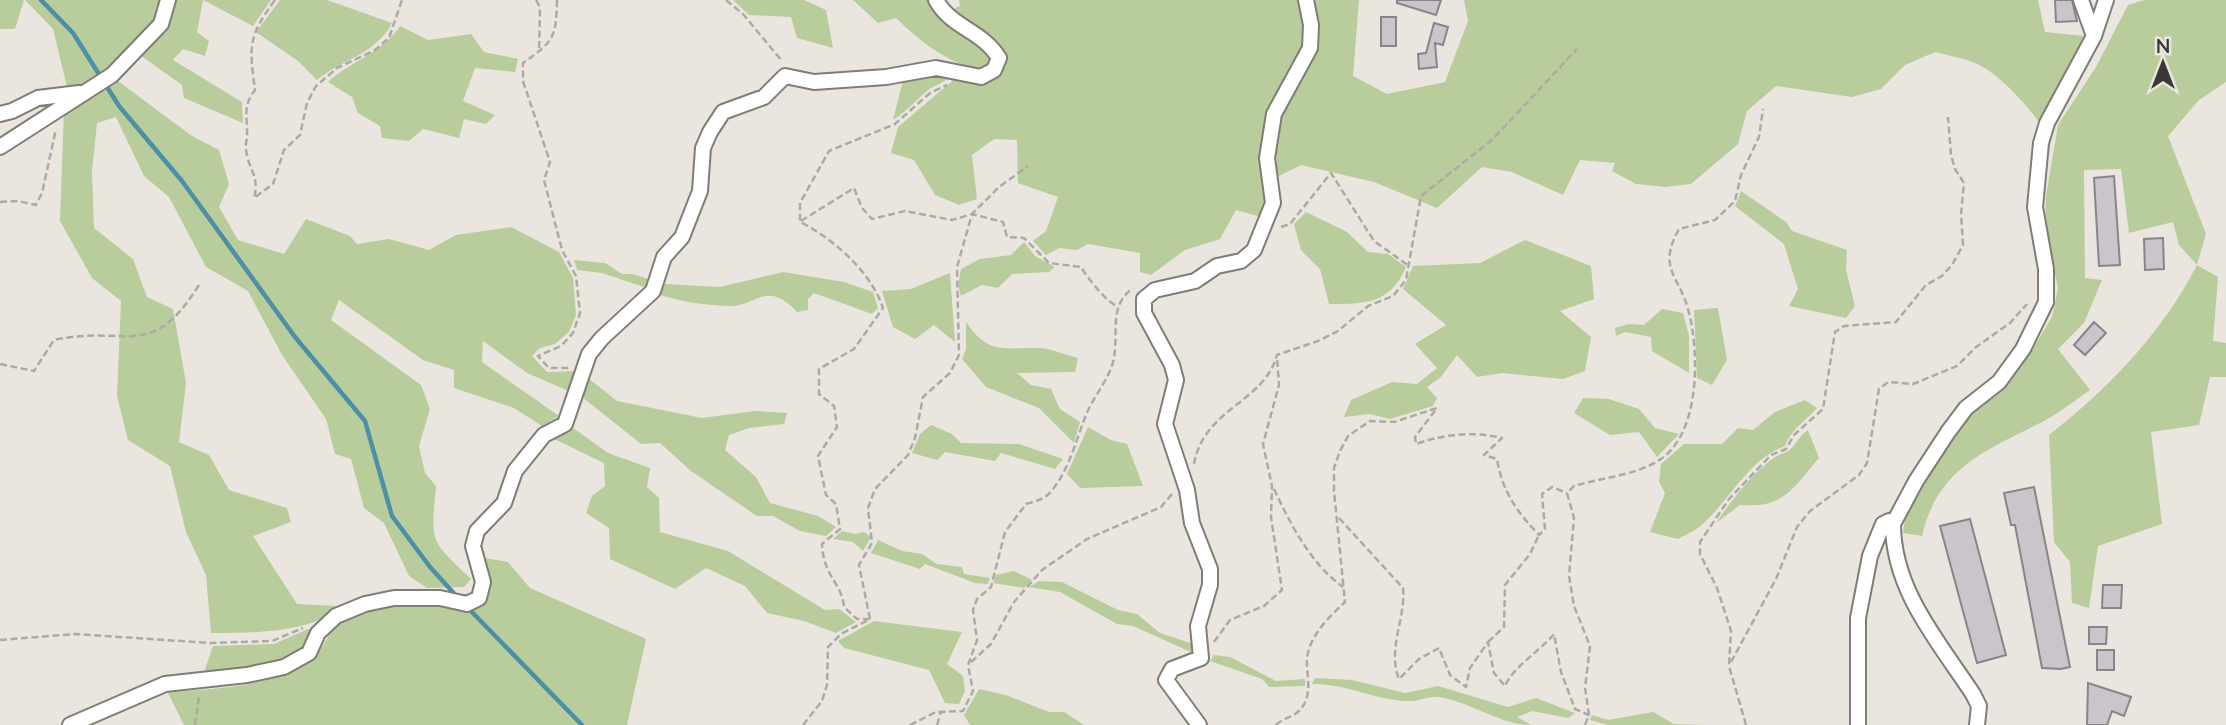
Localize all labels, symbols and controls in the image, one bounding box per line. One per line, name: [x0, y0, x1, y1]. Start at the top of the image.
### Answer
north arrow: [2128, 28, 2198, 98]
text: N: [2156, 34, 2170, 57]

